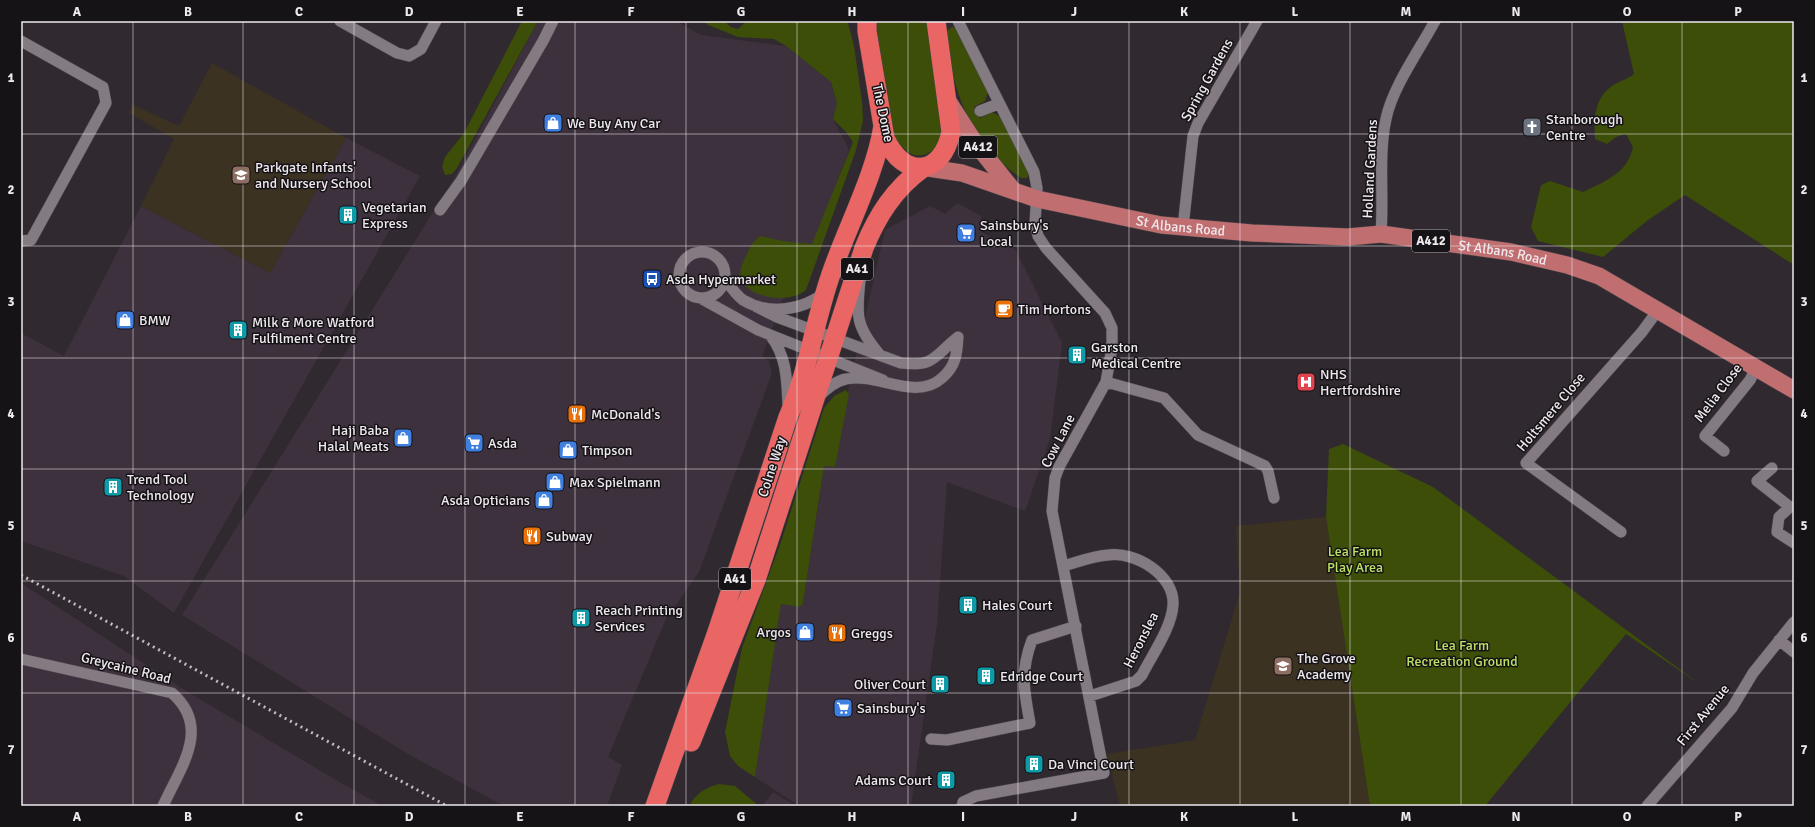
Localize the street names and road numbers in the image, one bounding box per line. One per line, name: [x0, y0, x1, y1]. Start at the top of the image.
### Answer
street label: Spring Gardens: [1177, 36, 1237, 124]
street label: The Dome: [869, 82, 897, 144]
street label: Holland Gardens: [1359, 119, 1381, 219]
road number: A412: [959, 136, 997, 158]
street label: St Albans Road: [1135, 211, 1226, 239]
road number: A412: [1412, 230, 1450, 252]
street label: St Albans Road: [1457, 236, 1549, 269]
road number: A41: [841, 258, 873, 280]
street label: Melia Close: [1690, 360, 1746, 426]
street label: Holtsmere Close: [1513, 369, 1589, 455]
street label: Cow Lane: [1037, 411, 1079, 471]
street label: Colne Way: [754, 434, 790, 499]
road number: A41: [719, 568, 751, 590]
street label: Heronslea: [1120, 609, 1162, 671]
street label: Greycaine Road: [79, 649, 173, 687]
street label: First Avenue: [1673, 681, 1733, 749]

